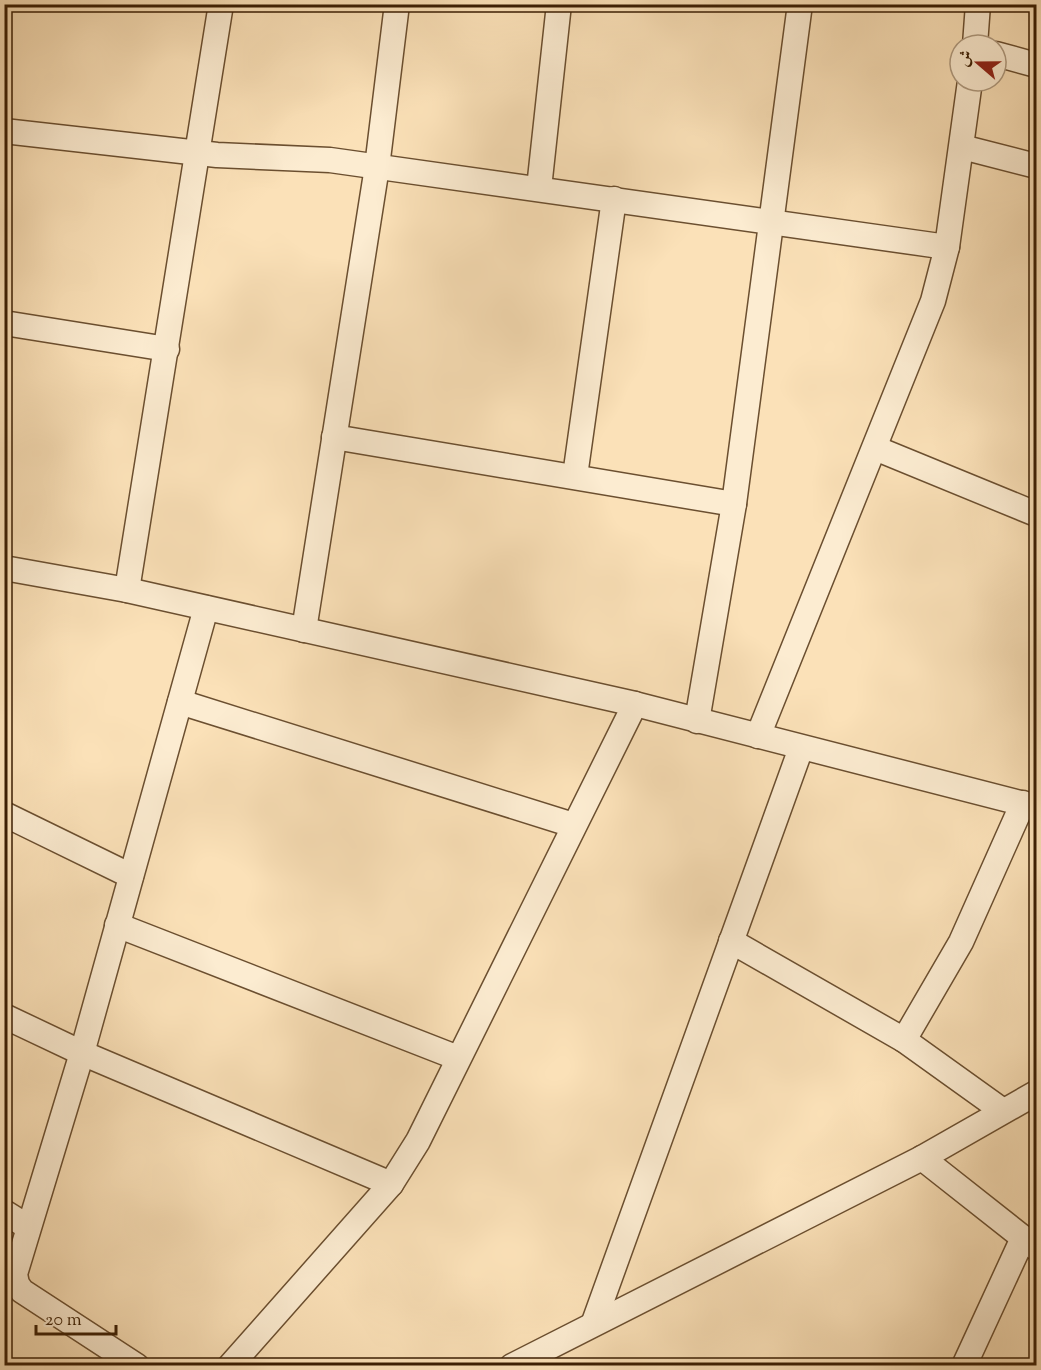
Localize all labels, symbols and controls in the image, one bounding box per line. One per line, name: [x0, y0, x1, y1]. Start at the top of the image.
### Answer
north arrow: [948, 33, 1008, 93]
text: ش: [953, 47, 980, 70]
scale bar: [36, 1298, 116, 1336]
text: 20 m: [45, 1308, 82, 1334]

